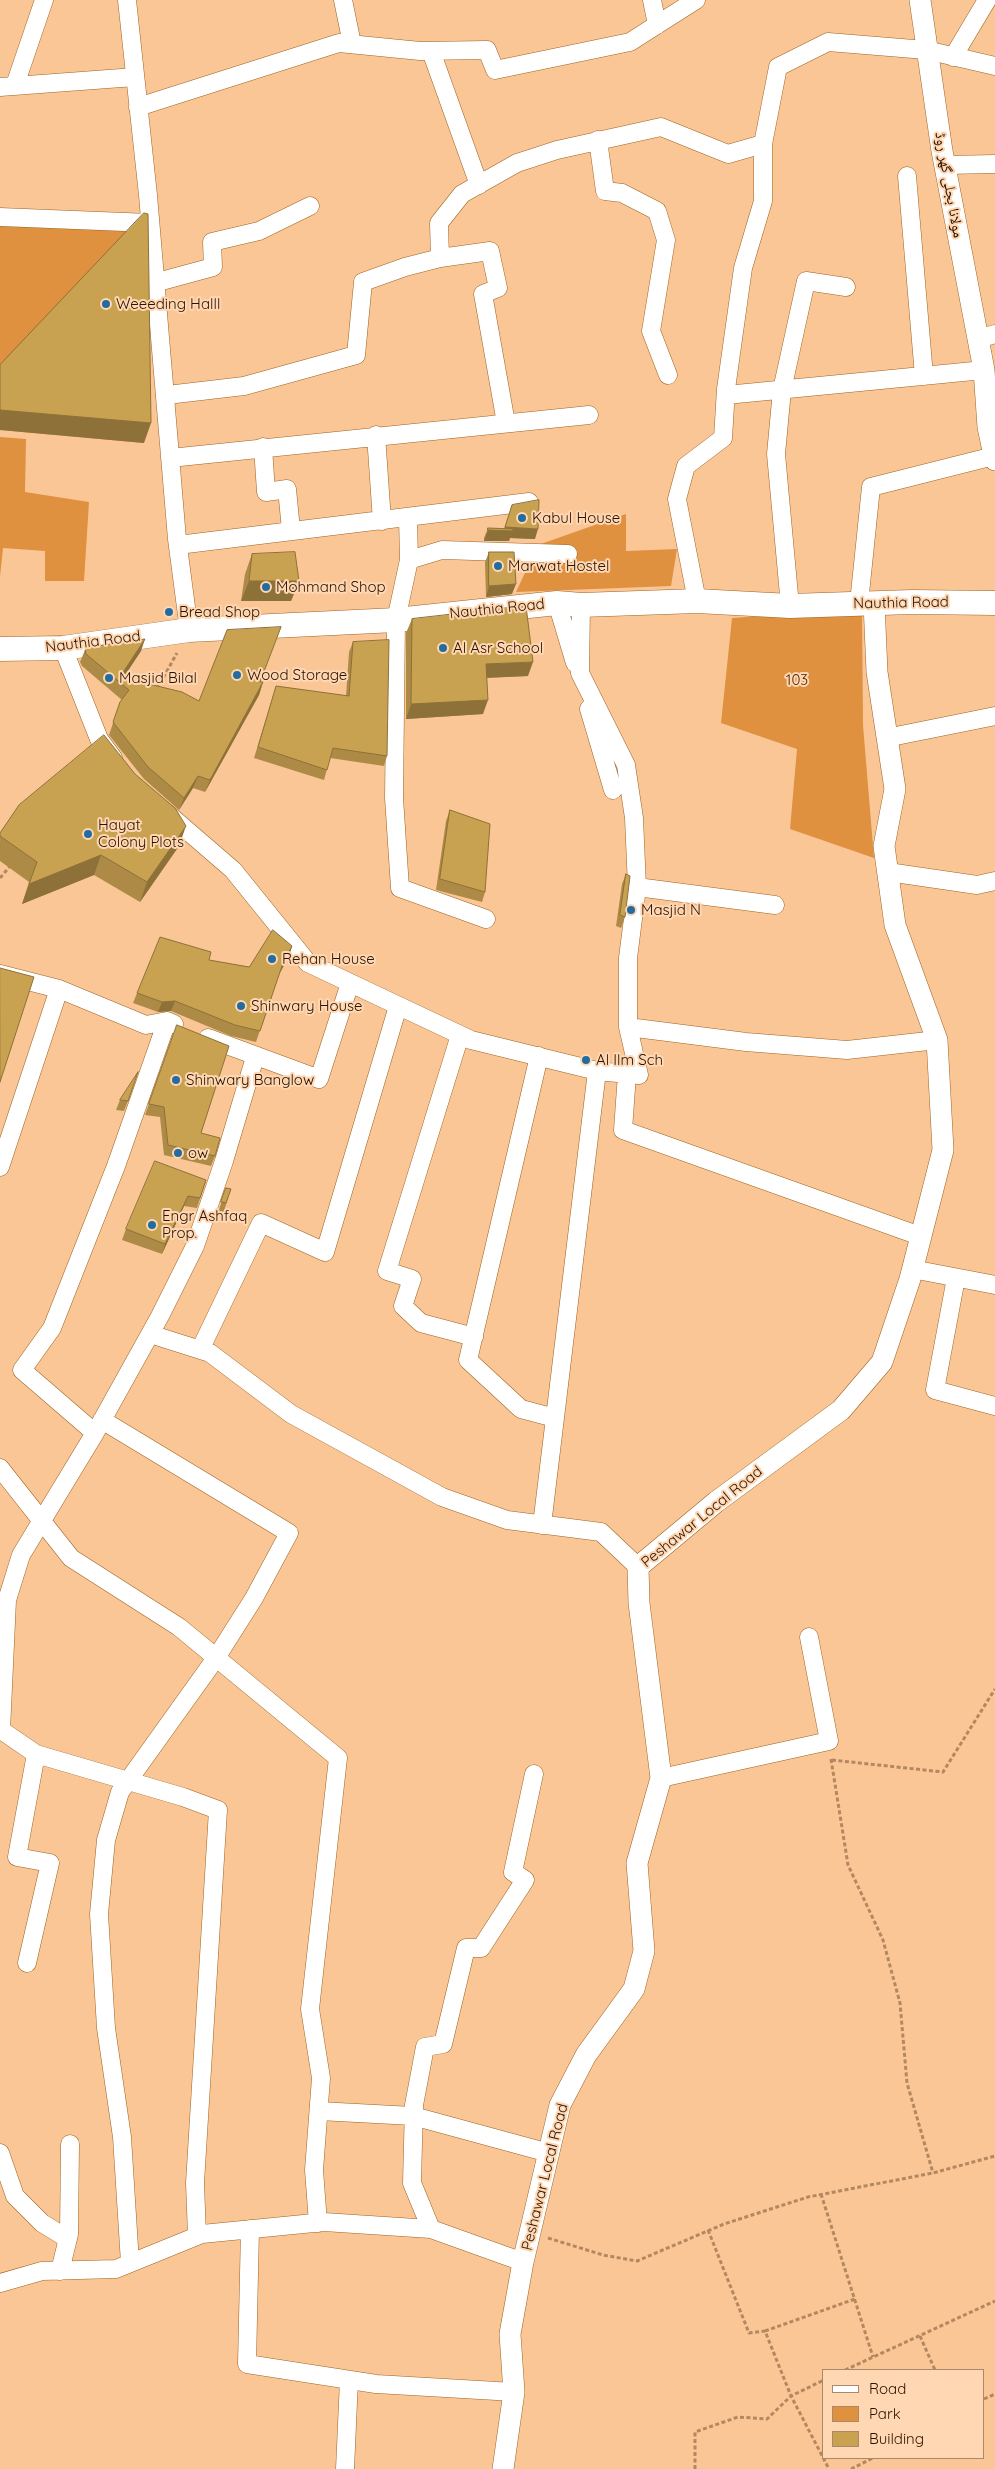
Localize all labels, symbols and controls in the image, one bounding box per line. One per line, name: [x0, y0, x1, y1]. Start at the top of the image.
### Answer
street label: مولانا بجلی گھر روڈ: [931, 131, 967, 239]
place label: Weeeding Halll: [116, 295, 220, 313]
marker: Weeeding Halll: [100, 298, 112, 310]
place label: Kabul House: [532, 509, 620, 527]
marker: Kabul House: [516, 512, 528, 524]
place label: Marwat Hostel: [508, 557, 609, 575]
marker: Marwat Hostel: [492, 560, 504, 572]
place label: Mohmand Shop: [276, 578, 386, 596]
marker: Mohmand Shop: [260, 581, 272, 593]
street label: Nauthia Road: [853, 593, 949, 613]
street label: Nauthia Road: [449, 595, 545, 623]
place label: Bread Shop: [179, 603, 260, 621]
marker: Bread Shop: [163, 606, 175, 618]
street label: Nauthia Road: [44, 627, 142, 657]
place label: Al Asr School: [453, 639, 543, 657]
marker: Al Asr School: [437, 642, 449, 654]
place label: Wood Storage: [247, 666, 347, 684]
place label: Masjid Bilal: [119, 669, 197, 687]
marker: Wood Storage: [231, 669, 243, 681]
park label: 103: [786, 671, 808, 689]
marker: Masjid Bilal: [103, 672, 115, 684]
place label: Hayat Colony Plots: [98, 816, 184, 851]
marker: Hayat Colony Plots: [82, 828, 94, 840]
place label: Masjid N: [641, 901, 701, 919]
marker: Masjid N: [625, 904, 637, 916]
place label: Rehan House: [282, 950, 375, 968]
marker: Rehan House: [266, 953, 278, 965]
place label: Shinwary House: [251, 997, 363, 1015]
marker: Shinwary House: [235, 1000, 247, 1012]
place label: Al Ilm Sch: [596, 1051, 663, 1069]
marker: Al Ilm Sch: [580, 1054, 592, 1066]
place label: Shinwary Banglow: [186, 1071, 314, 1089]
marker: Shinwary Banglow: [170, 1074, 182, 1086]
place label: ow: [188, 1144, 208, 1162]
marker: ow: [172, 1147, 184, 1159]
place label: Engr Ashfaq Prop.: [162, 1207, 247, 1242]
marker: Engr Ashfaq Prop.: [146, 1219, 158, 1231]
street label: Peshawar Local Road: [638, 1463, 766, 1571]
street label: Peshawar Local Road: [518, 2102, 572, 2252]
legend: [822, 2369, 985, 2459]
text: Road: [869, 2379, 906, 2398]
text: Park: [869, 2404, 901, 2423]
text: Building: [869, 2429, 924, 2448]

